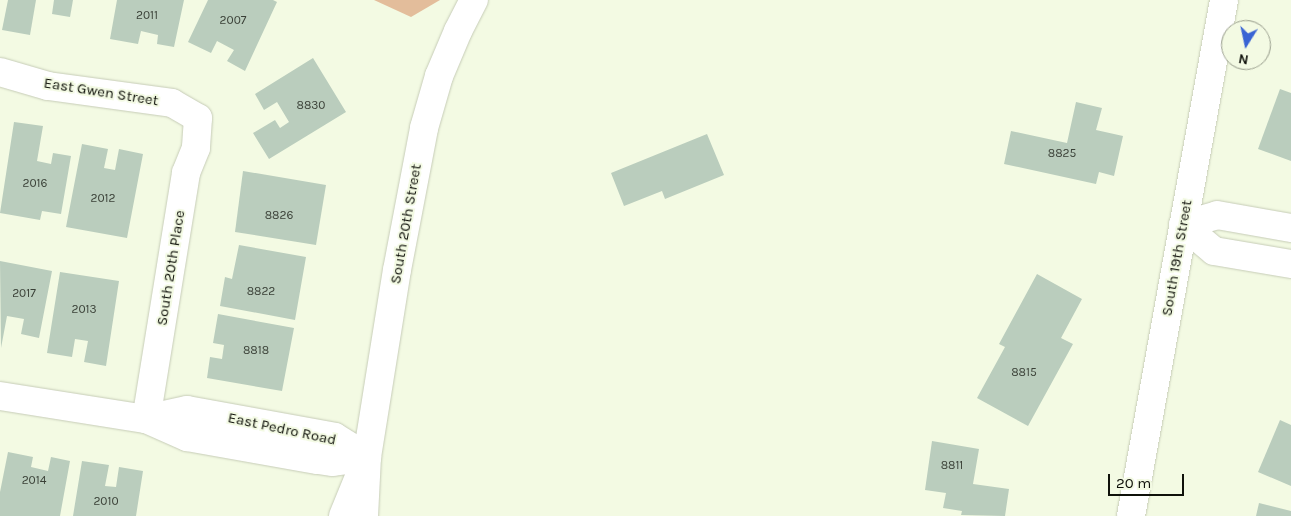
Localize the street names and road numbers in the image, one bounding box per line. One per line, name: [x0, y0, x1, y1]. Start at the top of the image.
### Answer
street label: East Gwen Street: [42, 74, 160, 110]
street label: South 20th Street: [387, 163, 425, 285]
street label: South 19th Street: [1158, 198, 1196, 318]
street label: South 20th Place: [153, 209, 189, 327]
street label: East Pedro Road: [226, 409, 338, 449]

